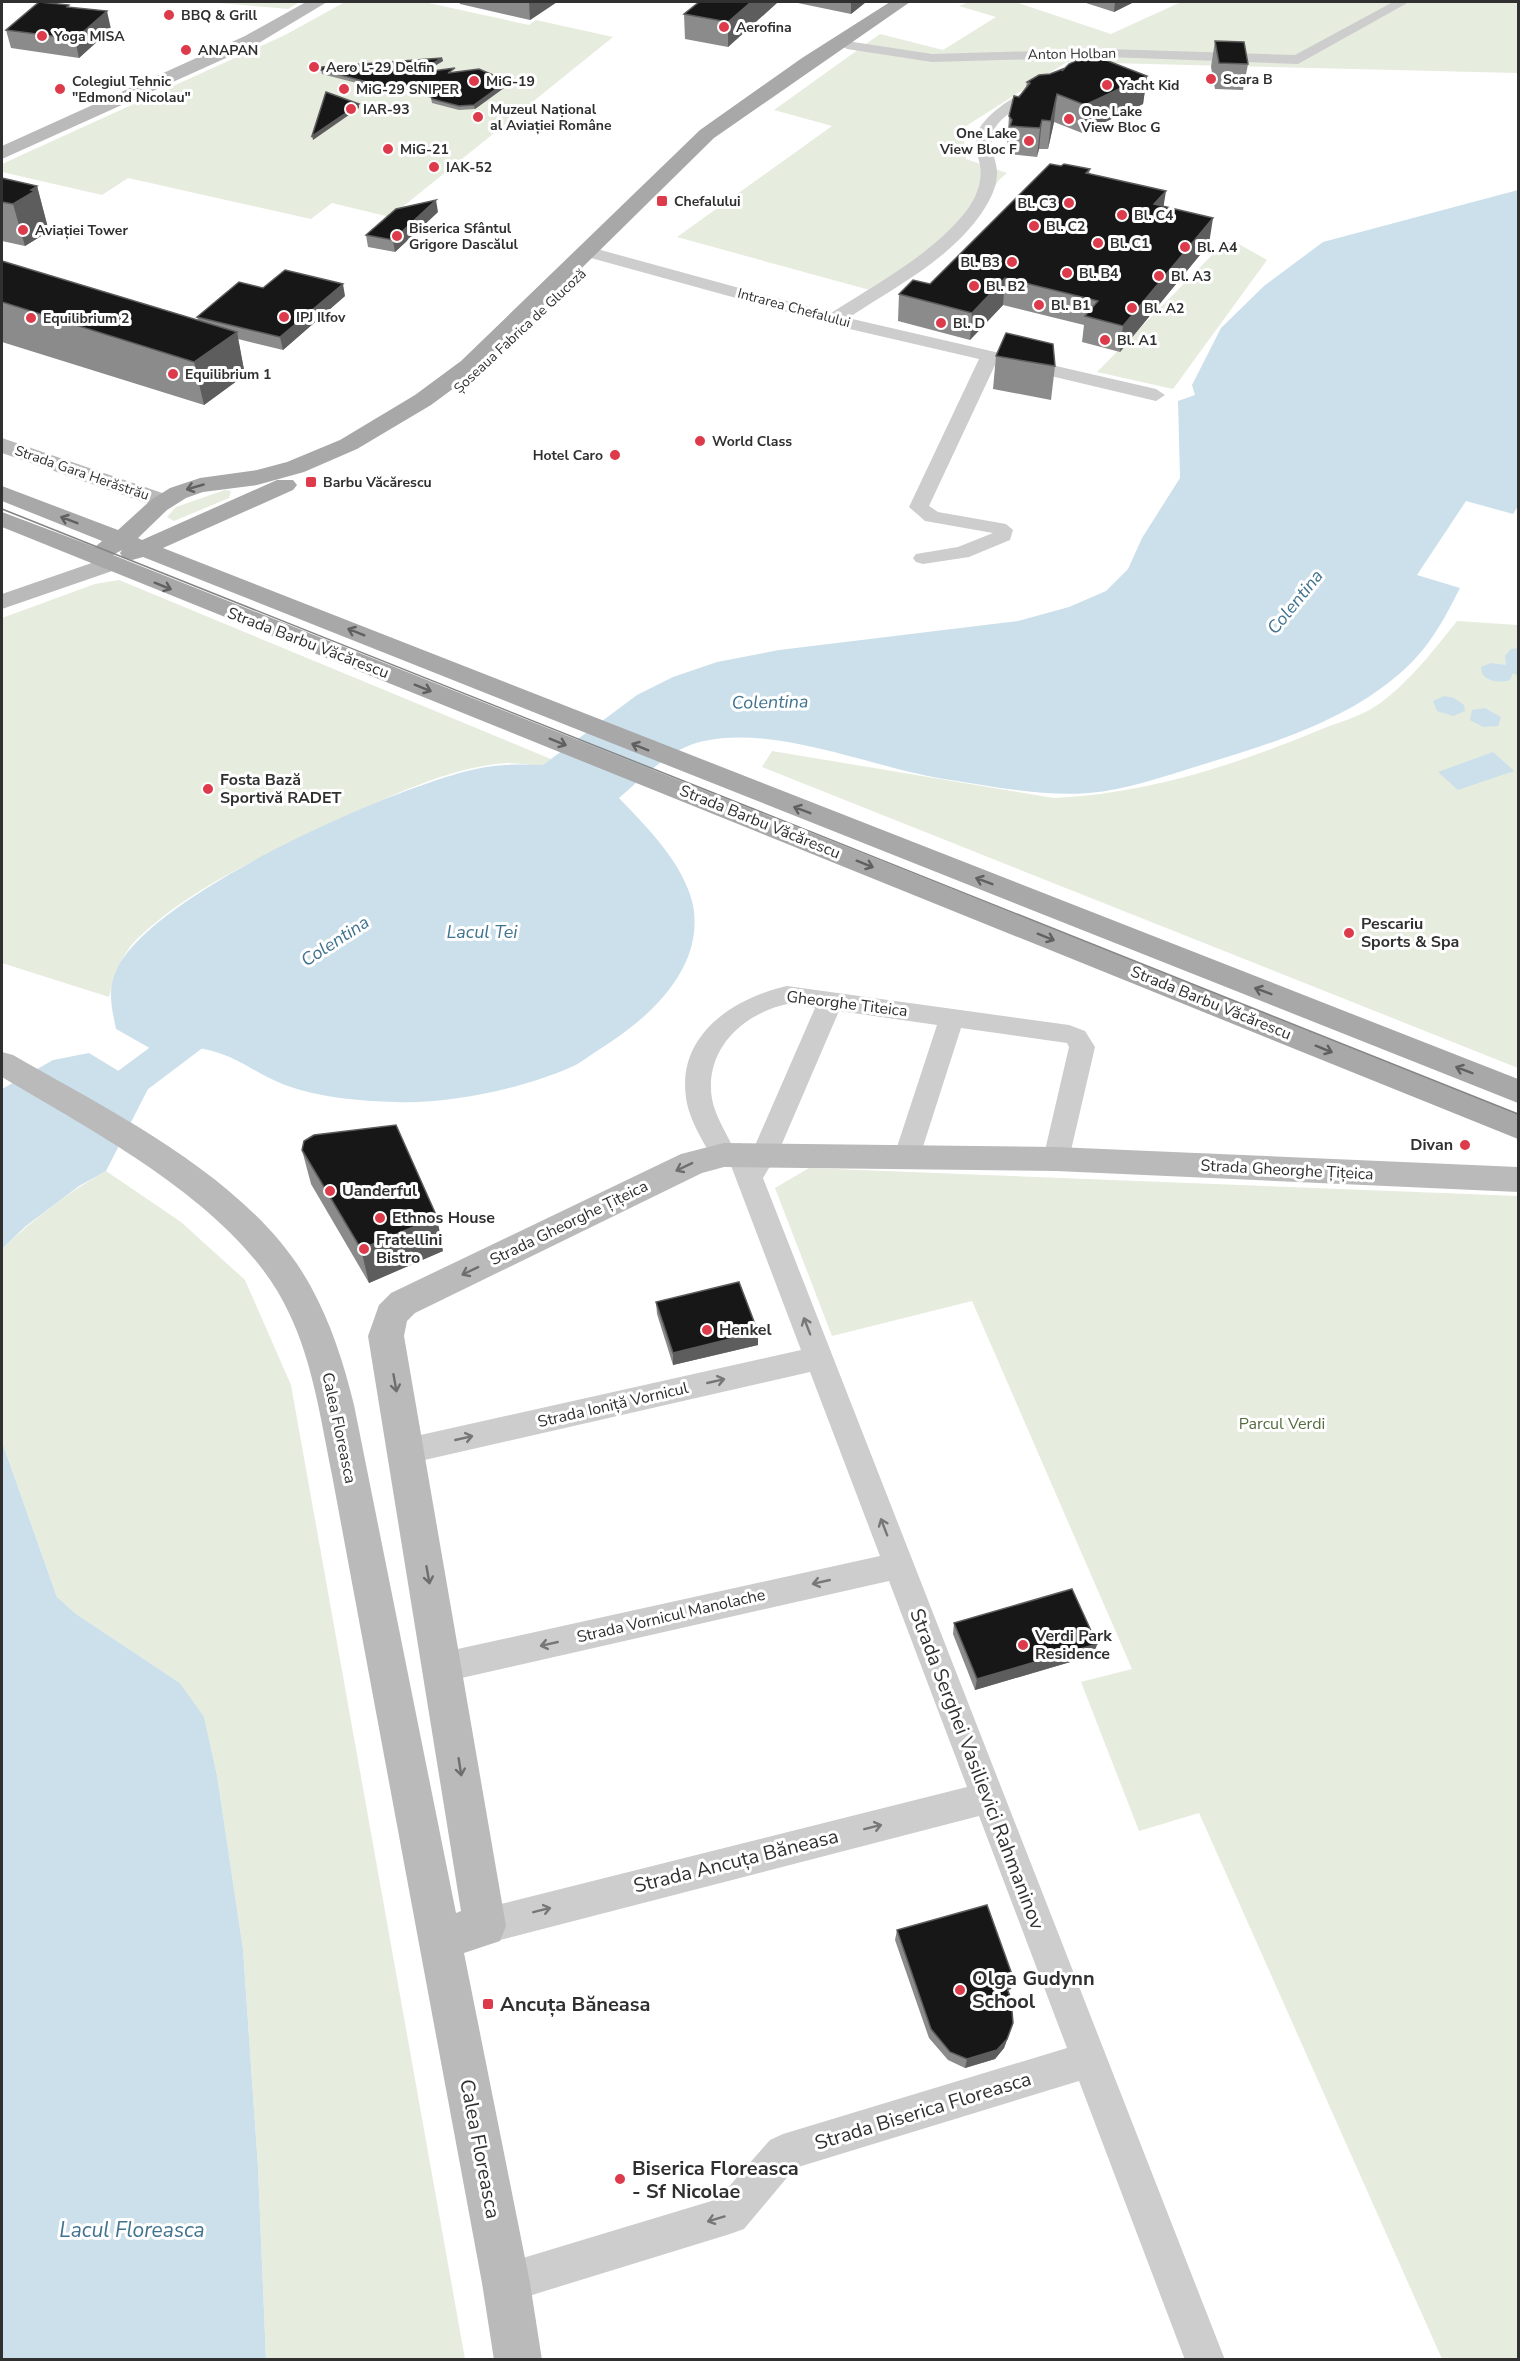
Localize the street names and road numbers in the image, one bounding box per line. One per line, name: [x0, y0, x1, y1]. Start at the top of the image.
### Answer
street label: Anton Holban: [1028, 44, 1116, 64]
street label: Șoseaua Fabrica de Glucoză: [450, 264, 590, 398]
street label: Intrarea Chefalului: [735, 284, 853, 332]
street label: Strada Gara Herăstrău: [12, 441, 152, 505]
street label: Strada Barbu Văcărescu: [224, 602, 392, 684]
street label: Strada Barbu Văcărescu: [676, 780, 844, 864]
street label: Strada Barbu Văcărescu: [1127, 961, 1295, 1045]
street label: Gheorghe Titeica: [785, 986, 909, 1022]
street label: Strada Gheorghe Țițeica: [1200, 1154, 1374, 1186]
street label: Strada Gheorghe Țițeica: [486, 1175, 652, 1271]
street label: Calea Floreasca: [316, 1370, 362, 1486]
street label: Strada Ioniță Vornicul: [535, 1377, 691, 1433]
street label: Strada Vornicul Manolache: [575, 1584, 767, 1648]
street label: Strada Serghei Vasilievici Rahmaninov: [903, 1605, 1051, 1934]
street label: Strada Ancuța Băneasa: [631, 1822, 841, 1900]
street label: Strada Biserica Floreasca: [811, 2065, 1035, 2157]
street label: Calea Floreasca: [453, 2077, 507, 2221]

